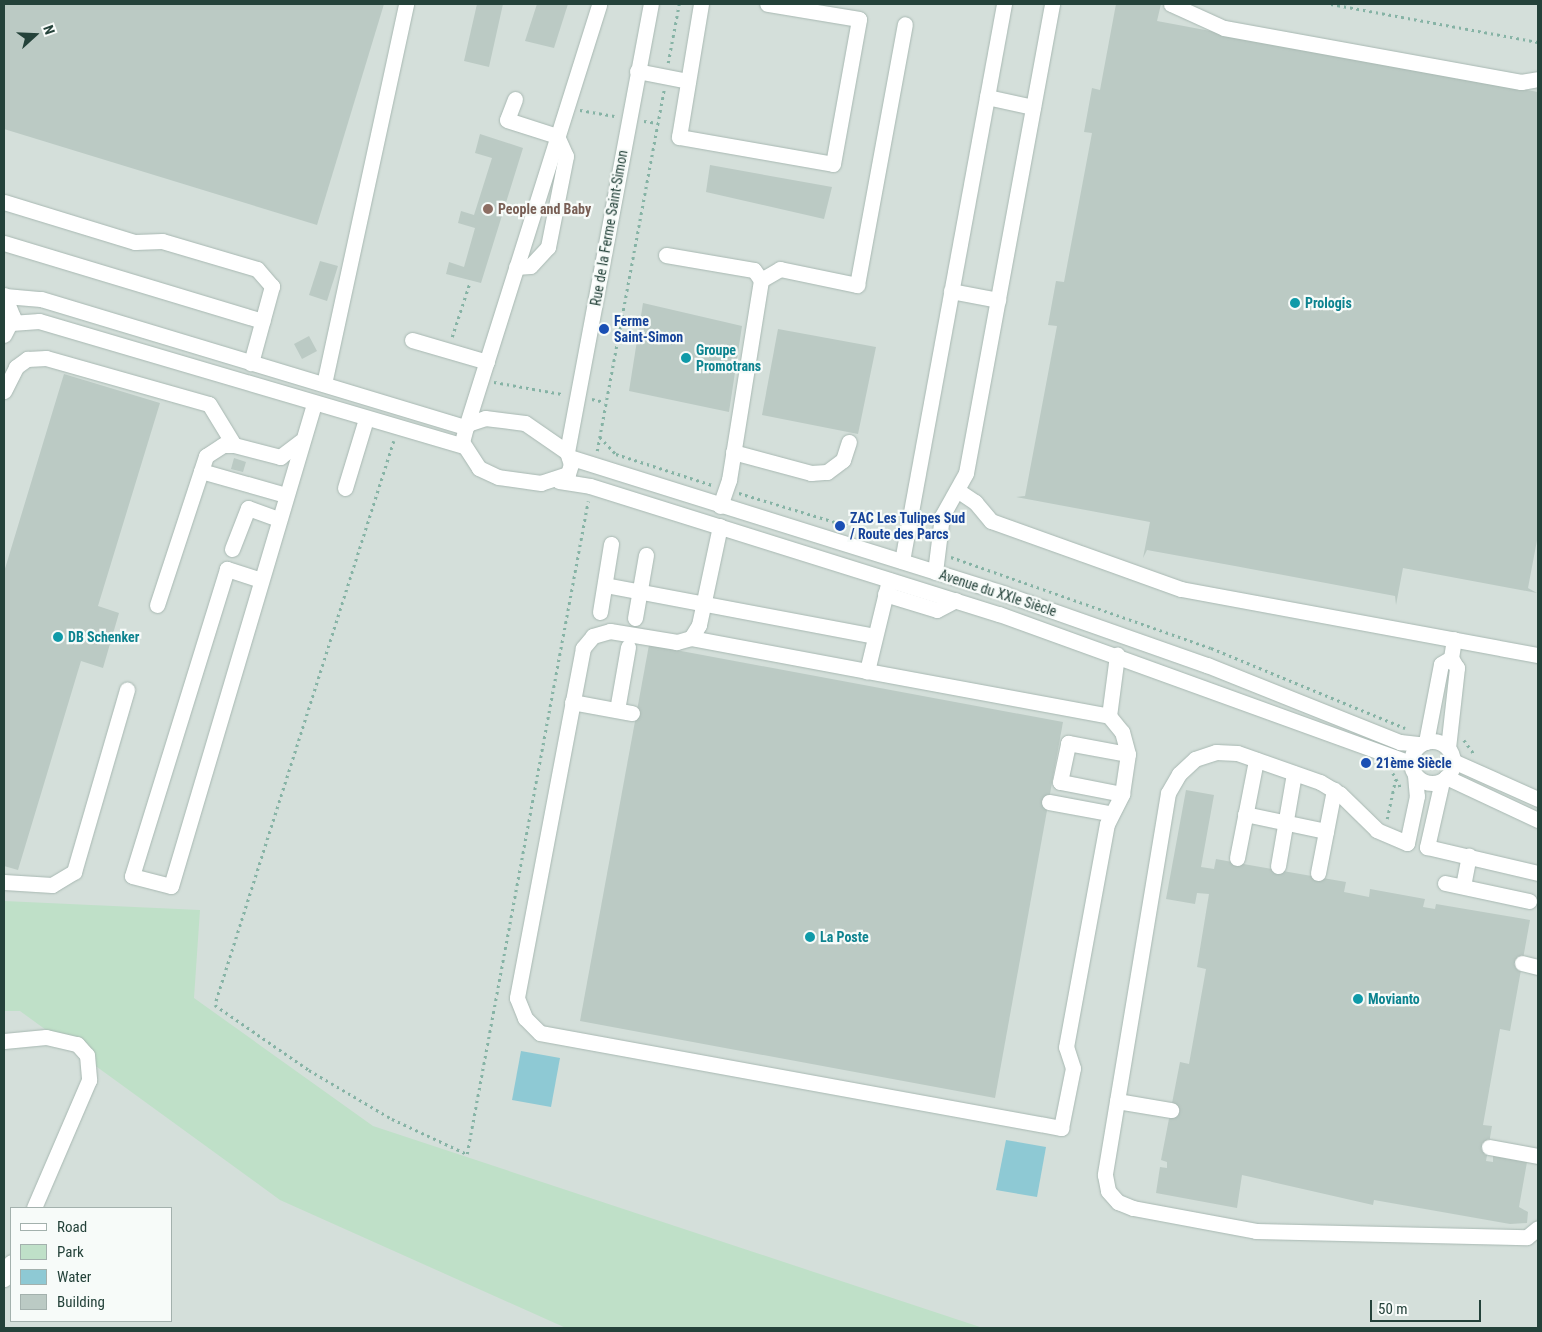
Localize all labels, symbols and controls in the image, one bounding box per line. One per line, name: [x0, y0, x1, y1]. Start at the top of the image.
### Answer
north arrow: [10, 10, 60, 60]
text: N: [40, 23, 58, 37]
street label: Rue de la Ferme Saint-Simon: [587, 149, 631, 307]
place label: People and Baby: [498, 201, 591, 217]
marker: People and Baby: [482, 203, 494, 215]
place label: Prologis: [1305, 295, 1352, 311]
marker: Prologis: [1289, 297, 1301, 309]
place label: Ferme Saint-Simon: [614, 313, 683, 346]
marker: Ferme Saint-Simon: [598, 323, 610, 335]
place label: Groupe Promotrans: [696, 342, 761, 374]
marker: Groupe Promotrans: [680, 352, 692, 364]
place label: ZAC Les Tulipes Sud / Route des Parcs: [850, 510, 966, 542]
marker: ZAC Les Tulipes Sud / Route des Parcs: [834, 520, 846, 532]
street label: Avenue du XXIe Siècle: [937, 566, 1059, 620]
place label: DB Schenker: [68, 629, 139, 645]
marker: DB Schenker: [52, 631, 64, 643]
place label: 21ème Siècle: [1376, 755, 1452, 771]
marker: 21ème Siècle: [1360, 757, 1372, 769]
place label: La Poste: [820, 929, 869, 945]
marker: La Poste: [804, 931, 816, 943]
place label: Movianto: [1368, 991, 1420, 1007]
marker: Movianto: [1352, 993, 1364, 1005]
legend: [10, 1207, 172, 1322]
text: Road: [57, 1218, 87, 1236]
text: Park: [57, 1243, 84, 1261]
text: Water: [57, 1268, 91, 1286]
scale bar: [1372, 1290, 1483, 1322]
text: Building: [57, 1293, 105, 1311]
text: 50 m: [1378, 1300, 1408, 1318]

